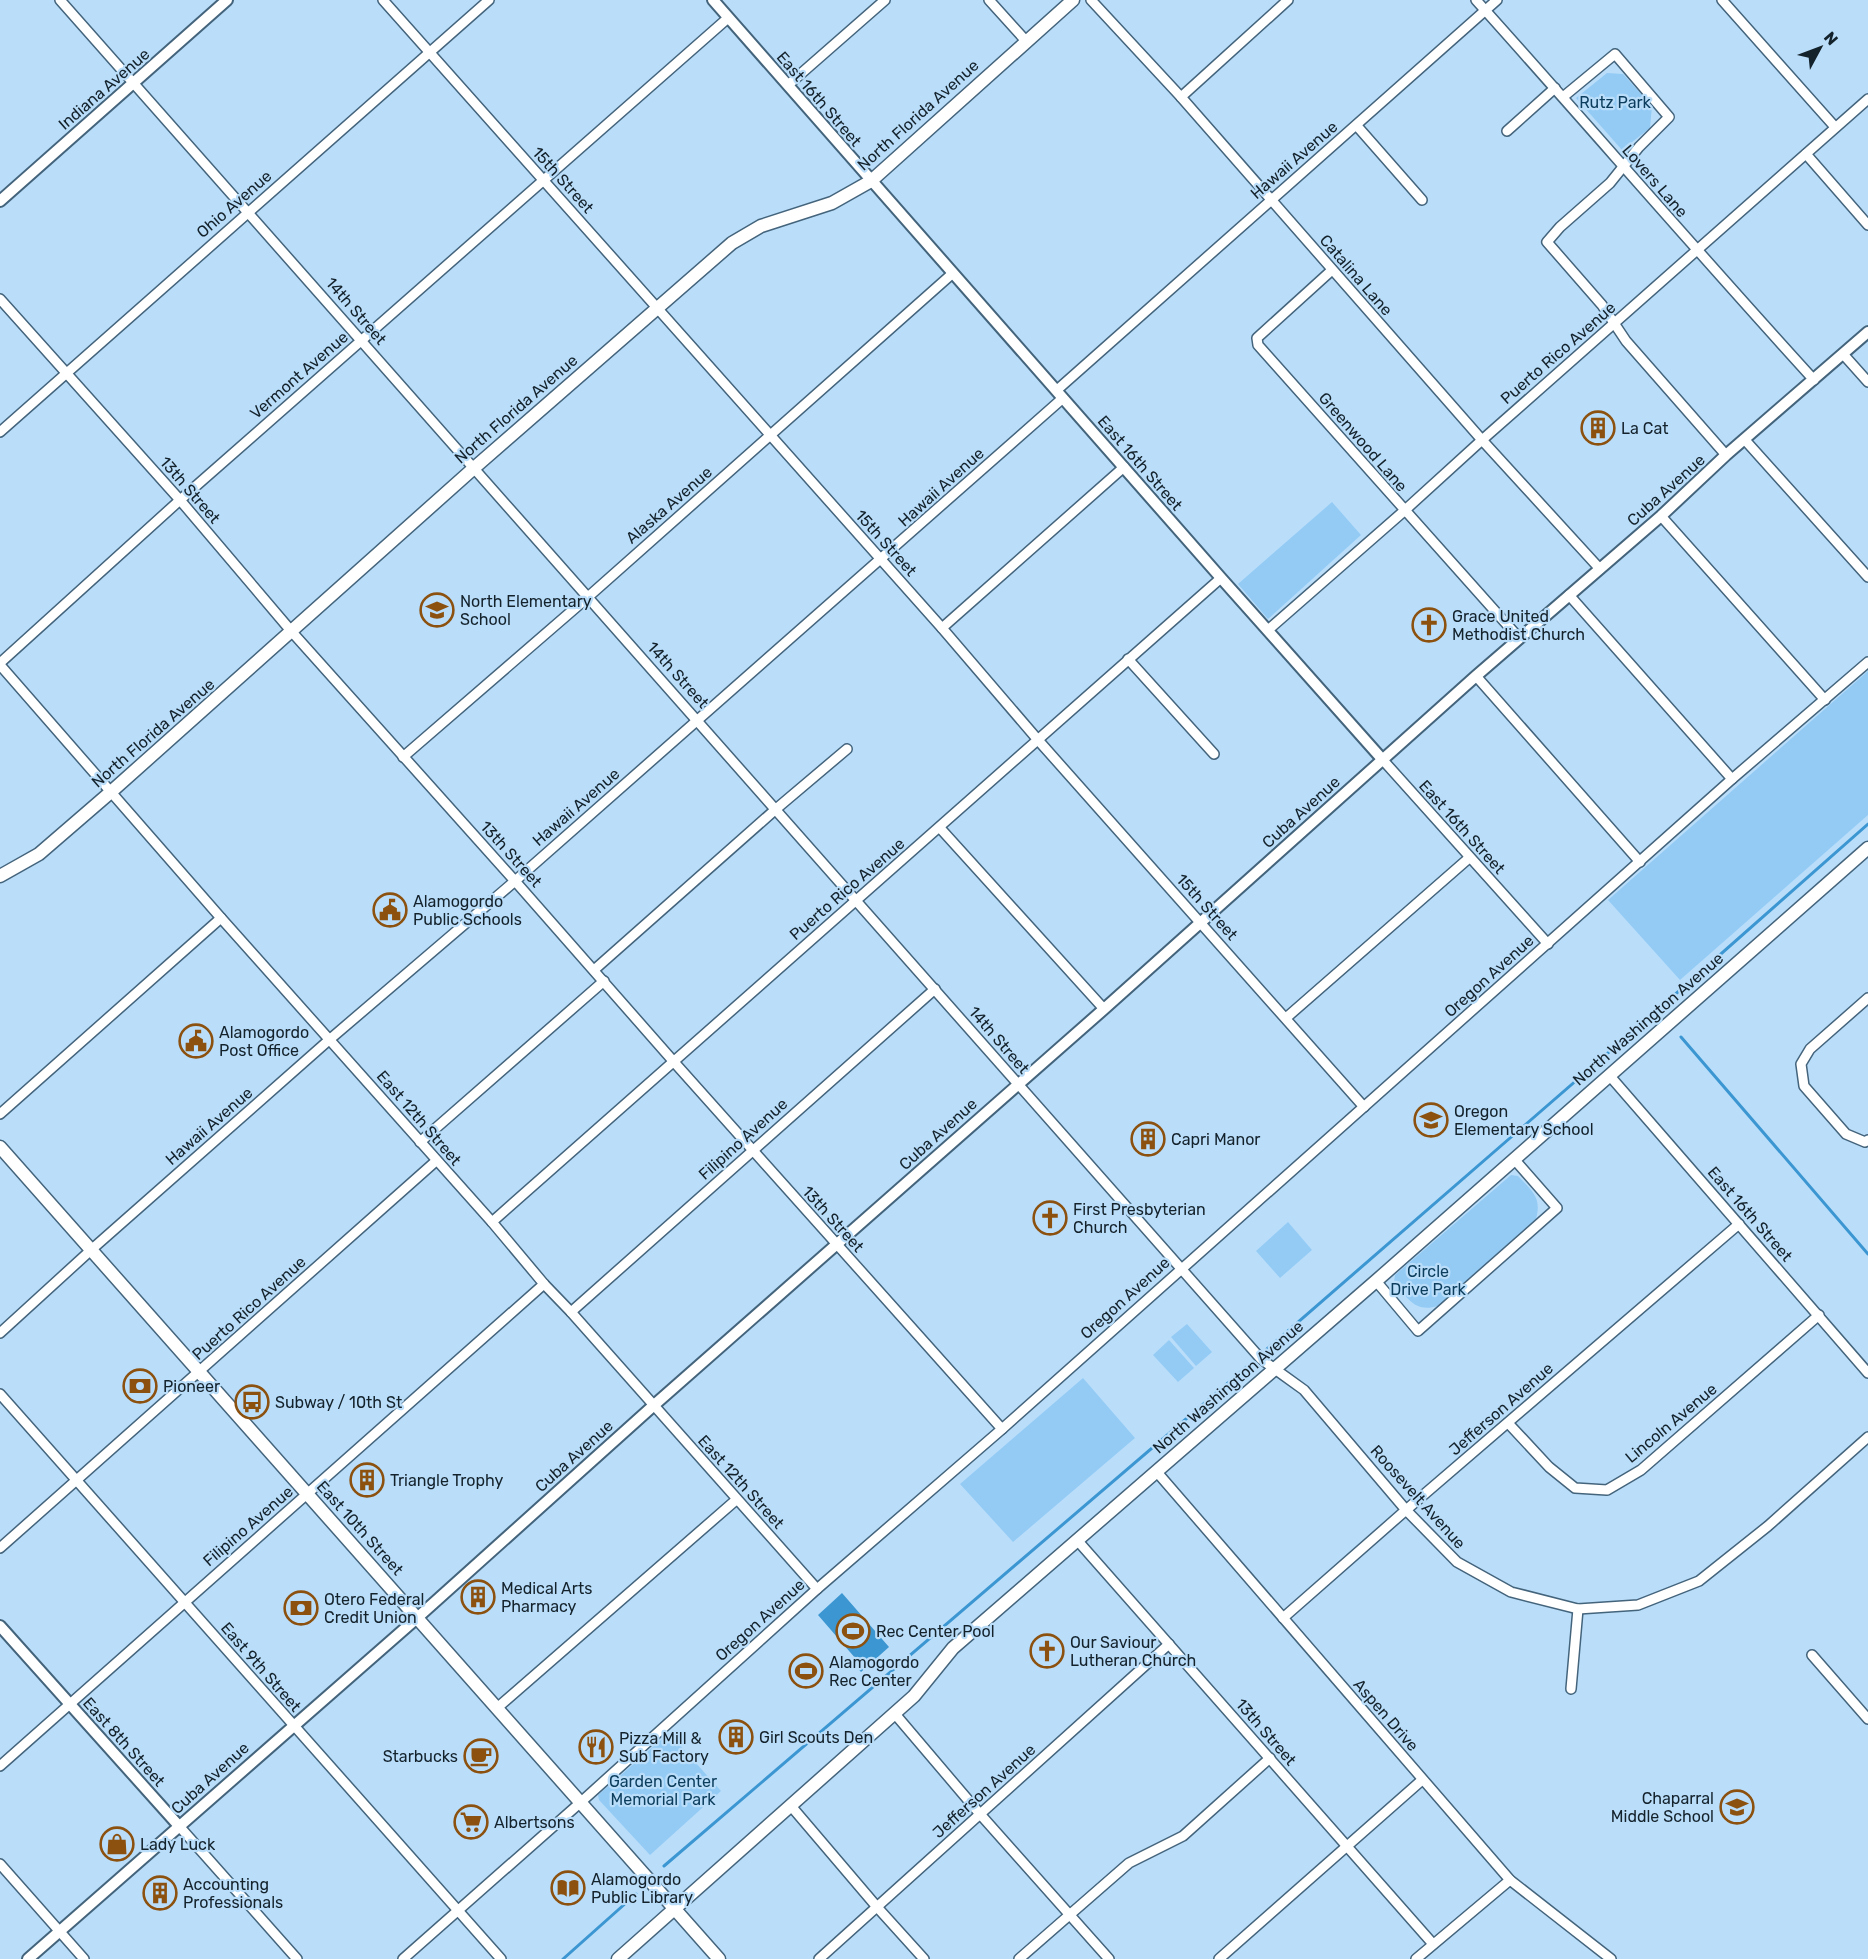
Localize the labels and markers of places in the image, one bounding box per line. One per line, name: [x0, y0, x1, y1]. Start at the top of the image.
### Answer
building icon: La Cat: [1580, 410, 1616, 446]
place label: La Cat: [1621, 419, 1668, 438]
school or university icon: North Elementary School: [419, 592, 455, 628]
place label: North Elementary School: [460, 592, 592, 629]
church icon: Grace United Methodist Church: [1411, 607, 1447, 643]
place label: Grace United Methodist Church: [1452, 607, 1585, 644]
public building icon: Alamogordo Public Schools: [372, 892, 408, 928]
place label: Alamogordo Public Schools: [413, 892, 522, 929]
public building icon: Alamogordo Post Office: [178, 1023, 214, 1059]
place label: Alamogordo Post Office: [219, 1023, 309, 1060]
school or university icon: Oregon Elementary School: [1413, 1102, 1449, 1138]
place label: Oregon Elementary School: [1454, 1102, 1594, 1139]
building icon: Capri Manor: [1130, 1121, 1166, 1157]
place label: Capri Manor: [1171, 1130, 1260, 1149]
church icon: First Presbyterian Church: [1032, 1200, 1068, 1236]
place label: First Presbyterian Church: [1073, 1200, 1206, 1237]
bank icon: Pioneer: [122, 1368, 158, 1404]
place label: Pioneer: [163, 1377, 220, 1396]
bus stop icon: Subway / 10th St: [234, 1384, 270, 1420]
place label: Subway / 10th St: [275, 1393, 402, 1412]
building icon: Triangle Trophy: [349, 1462, 385, 1498]
place label: Triangle Trophy: [390, 1471, 503, 1490]
building icon: Medical Arts Pharmacy: [460, 1579, 496, 1615]
place label: Medical Arts Pharmacy: [501, 1579, 592, 1616]
bank icon: Otero Federal Credit Union: [283, 1590, 319, 1626]
place label: Otero Federal Credit Union: [324, 1590, 424, 1627]
sports icon: Rec Center Pool: [835, 1613, 871, 1649]
place label: Rec Center Pool: [876, 1622, 995, 1641]
church icon: Our Saviour Lutheran Church: [1029, 1633, 1065, 1669]
place label: Our Saviour Lutheran Church: [1070, 1633, 1196, 1670]
sports icon: Alamogordo Rec Center: [788, 1653, 824, 1689]
place label: Alamogordo Rec Center: [829, 1653, 919, 1690]
building icon: Girl Scouts Den: [718, 1719, 754, 1755]
place label: Girl Scouts Den: [759, 1728, 873, 1747]
restaurant icon: Pizza Mill & Sub Factory: [578, 1729, 614, 1765]
place label: Pizza Mill & Sub Factory: [619, 1729, 709, 1766]
cafe icon: Starbucks: [463, 1738, 499, 1774]
place label: Starbucks: [383, 1747, 458, 1766]
place label: Chaparral Middle School: [1611, 1789, 1714, 1826]
school or university icon: Chaparral Middle School: [1719, 1789, 1755, 1825]
supermarket icon: Albertsons: [453, 1804, 489, 1840]
place label: Albertsons: [494, 1813, 575, 1832]
shop icon: Lady Luck: [99, 1826, 135, 1862]
place label: Lady Luck: [140, 1835, 216, 1854]
library icon: Alamogordo Public Library: [550, 1870, 586, 1906]
place label: Alamogordo Public Library: [591, 1870, 693, 1907]
building icon: Accounting Professionals: [142, 1875, 178, 1911]
place label: Accounting Professionals: [183, 1875, 283, 1912]

